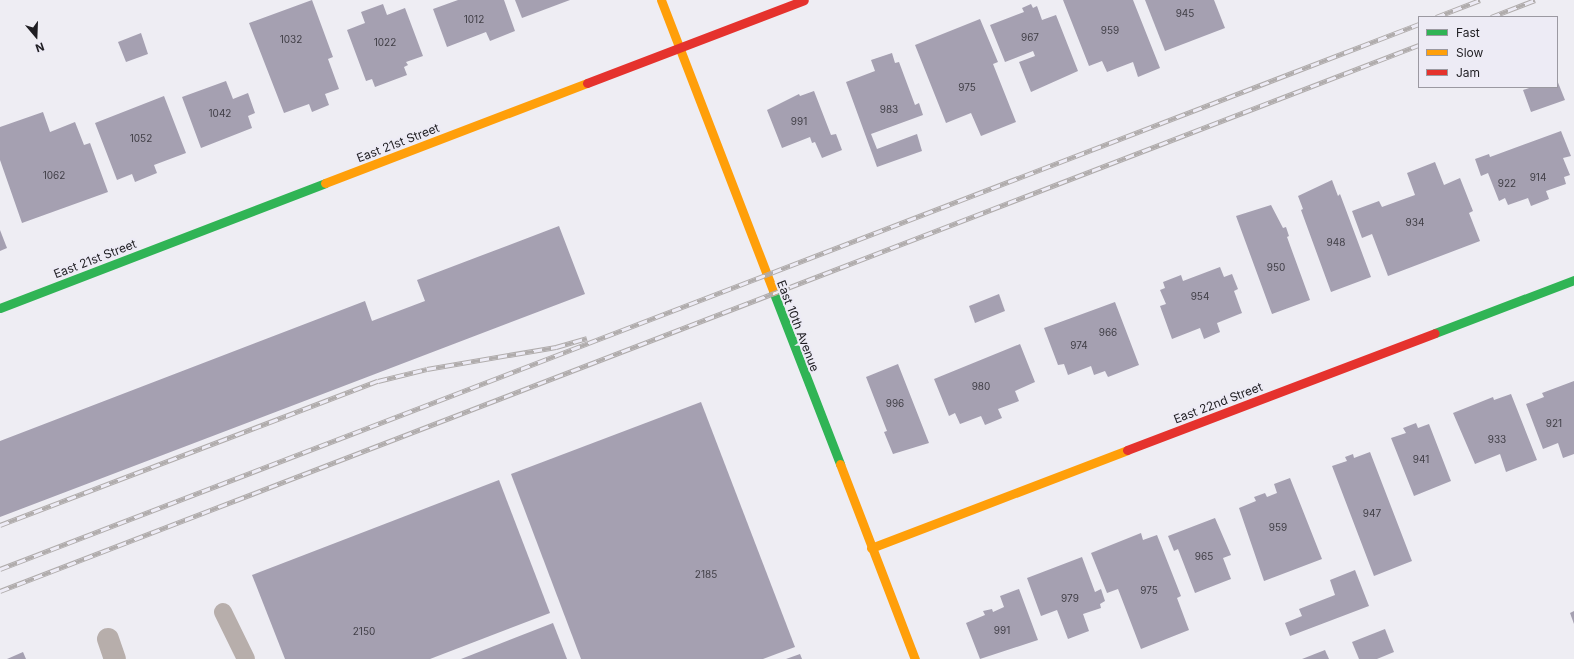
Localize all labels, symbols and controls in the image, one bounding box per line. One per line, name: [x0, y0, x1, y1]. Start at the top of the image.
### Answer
house number: 945: [1176, 8, 1194, 20]
house number: 1012: [464, 14, 484, 26]
north arrow: [16, 16, 56, 56]
legend: [1418, 16, 1558, 88]
house number: 959: [1101, 25, 1119, 37]
text: Fast: [1456, 25, 1480, 40]
house number: 967: [1021, 32, 1039, 44]
house number: 1032: [280, 34, 302, 46]
house number: 1022: [374, 37, 396, 49]
text: N: [34, 39, 46, 55]
text: Slow: [1456, 45, 1483, 60]
text: Jam: [1456, 65, 1480, 80]
house number: 975: [958, 82, 976, 94]
house number: 983: [880, 104, 898, 116]
house number: 1042: [209, 108, 231, 120]
house number: 991: [791, 116, 807, 128]
street label: East 21st Street: [355, 121, 441, 165]
house number: 1052: [130, 133, 152, 145]
house number: 1062: [43, 170, 65, 182]
house number: 914: [1530, 172, 1546, 184]
house number: 922: [1498, 178, 1516, 190]
house number: 934: [1406, 217, 1424, 229]
street label: East 21st Street: [52, 237, 138, 281]
house number: 948: [1327, 237, 1345, 249]
house number: 950: [1267, 262, 1285, 274]
street label: East 10th Avenue: [774, 278, 822, 374]
house number: 954: [1191, 291, 1209, 303]
house number: 966: [1099, 327, 1117, 339]
house number: 974: [1070, 340, 1088, 352]
street label: East 22nd Street: [1172, 379, 1264, 427]
house number: 980: [972, 381, 990, 393]
house number: 996: [886, 398, 904, 410]
house number: 921: [1546, 418, 1562, 430]
house number: 933: [1488, 434, 1506, 446]
house number: 941: [1413, 454, 1429, 466]
house number: 947: [1363, 508, 1381, 520]
house number: 959: [1269, 522, 1287, 534]
house number: 965: [1195, 551, 1213, 563]
house number: 2185: [695, 569, 717, 581]
house number: 975: [1140, 585, 1158, 597]
house number: 979: [1061, 593, 1079, 605]
house number: 991: [994, 625, 1010, 637]
house number: 2150: [353, 626, 375, 638]

